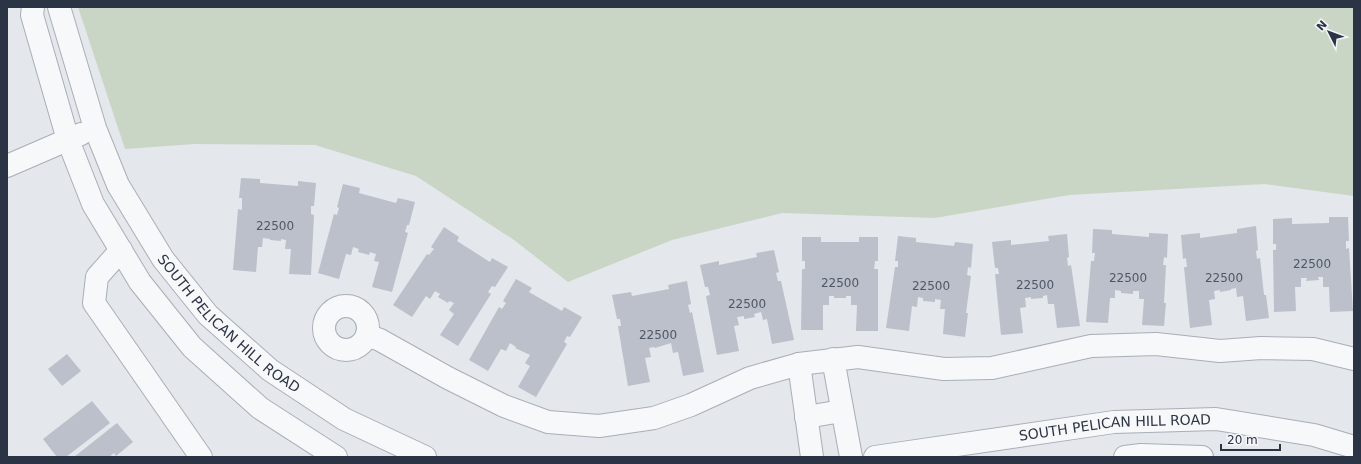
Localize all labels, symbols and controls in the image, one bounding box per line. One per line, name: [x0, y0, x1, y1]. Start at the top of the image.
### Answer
north arrow: [1309, 12, 1349, 52]
text: N: [1314, 18, 1330, 33]
house number: 22500: [256, 219, 294, 233]
street label: SOUTH PELICAN HILL ROAD: [154, 251, 303, 396]
house number: 22500: [1293, 257, 1331, 271]
house number: 22500: [1109, 271, 1147, 285]
house number: 22500: [1205, 271, 1243, 285]
house number: 22500: [821, 276, 859, 290]
house number: 22500: [1016, 278, 1054, 292]
house number: 22500: [912, 279, 950, 293]
house number: 22500: [728, 297, 766, 311]
house number: 22500: [639, 328, 677, 342]
street label: SOUTH PELICAN HILL ROAD: [1018, 411, 1211, 444]
scale bar: [1221, 426, 1280, 452]
text: 20 m: [1227, 433, 1258, 447]

